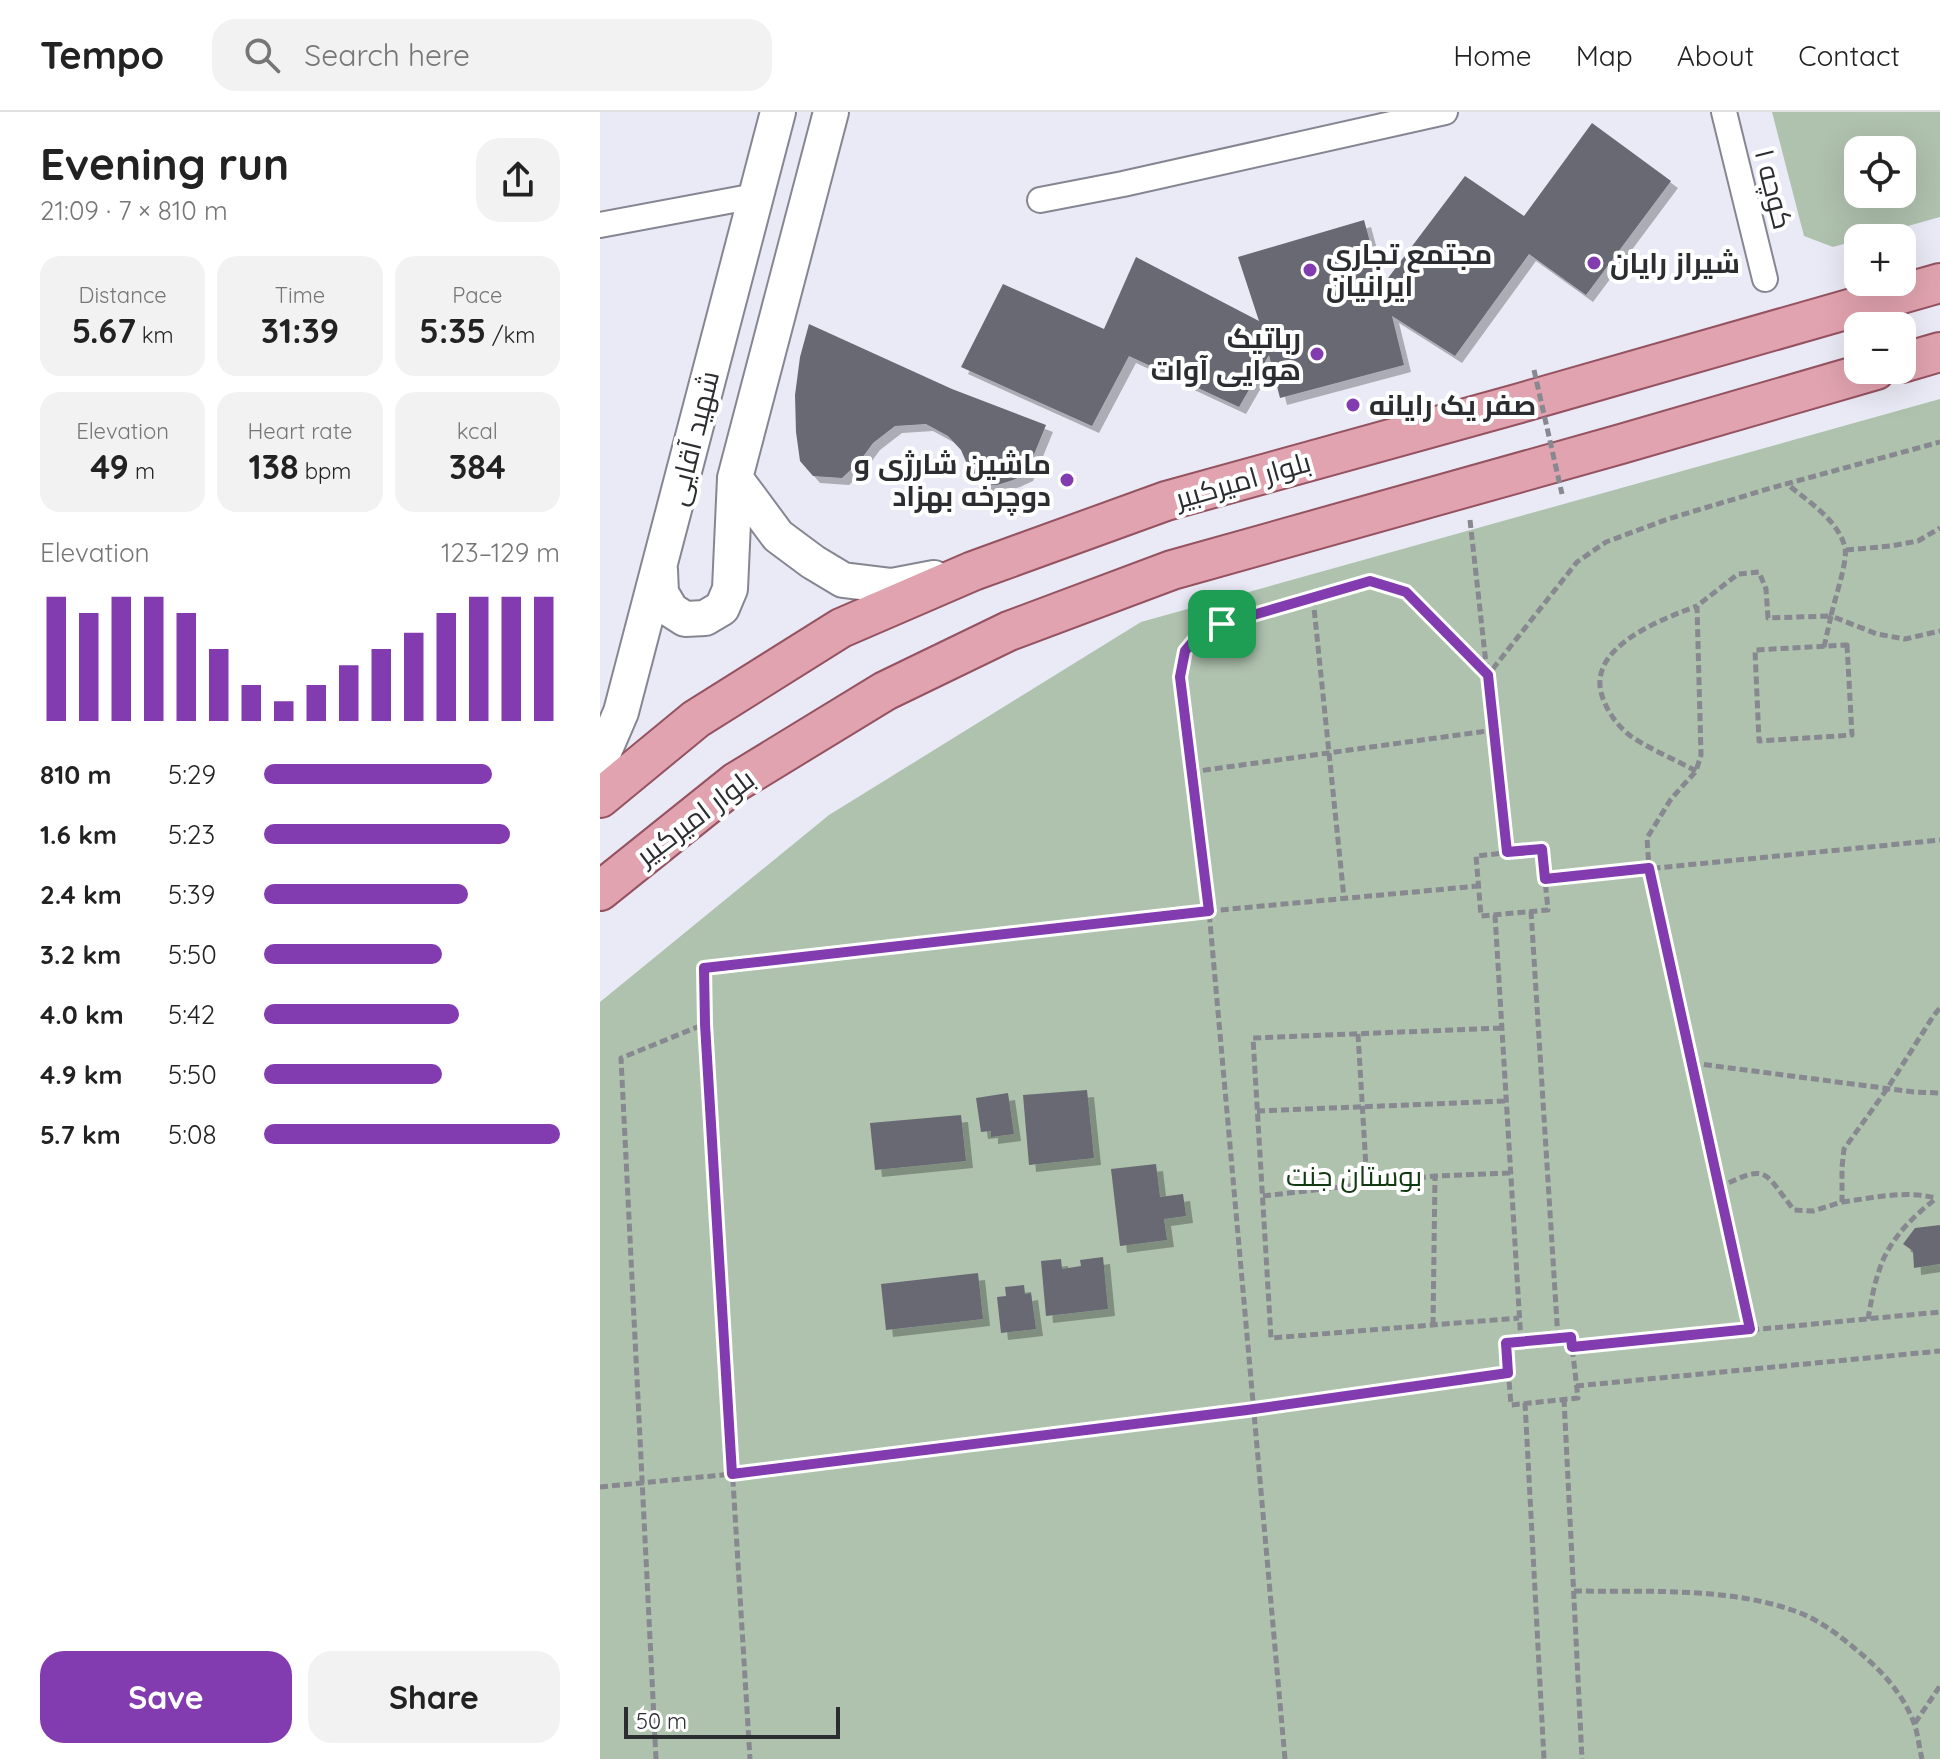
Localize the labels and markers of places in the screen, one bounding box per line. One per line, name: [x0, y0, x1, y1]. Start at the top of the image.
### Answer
place label: مجتمع تجاری ایرانیان: [1326, 236, 1492, 303]
place label: شیراز رایان: [1610, 245, 1740, 280]
marker: شیراز رایان: [1585, 254, 1603, 272]
marker: مجتمع تجاری ایرانیان: [1301, 261, 1319, 279]
place label: رباتیک هوایی آوات: [1151, 320, 1301, 387]
marker: رباتیک هوایی آوات: [1308, 345, 1326, 363]
place label: صفر یک رایانه: [1369, 387, 1536, 422]
marker: صفر یک رایانه: [1344, 396, 1362, 414]
place label: ماشین شارژی و دوچرخه بهزاد: [854, 446, 1051, 516]
marker: ماشین شارژی و دوچرخه بهزاد: [1058, 471, 1076, 489]
pin: [1188, 590, 1256, 658]

